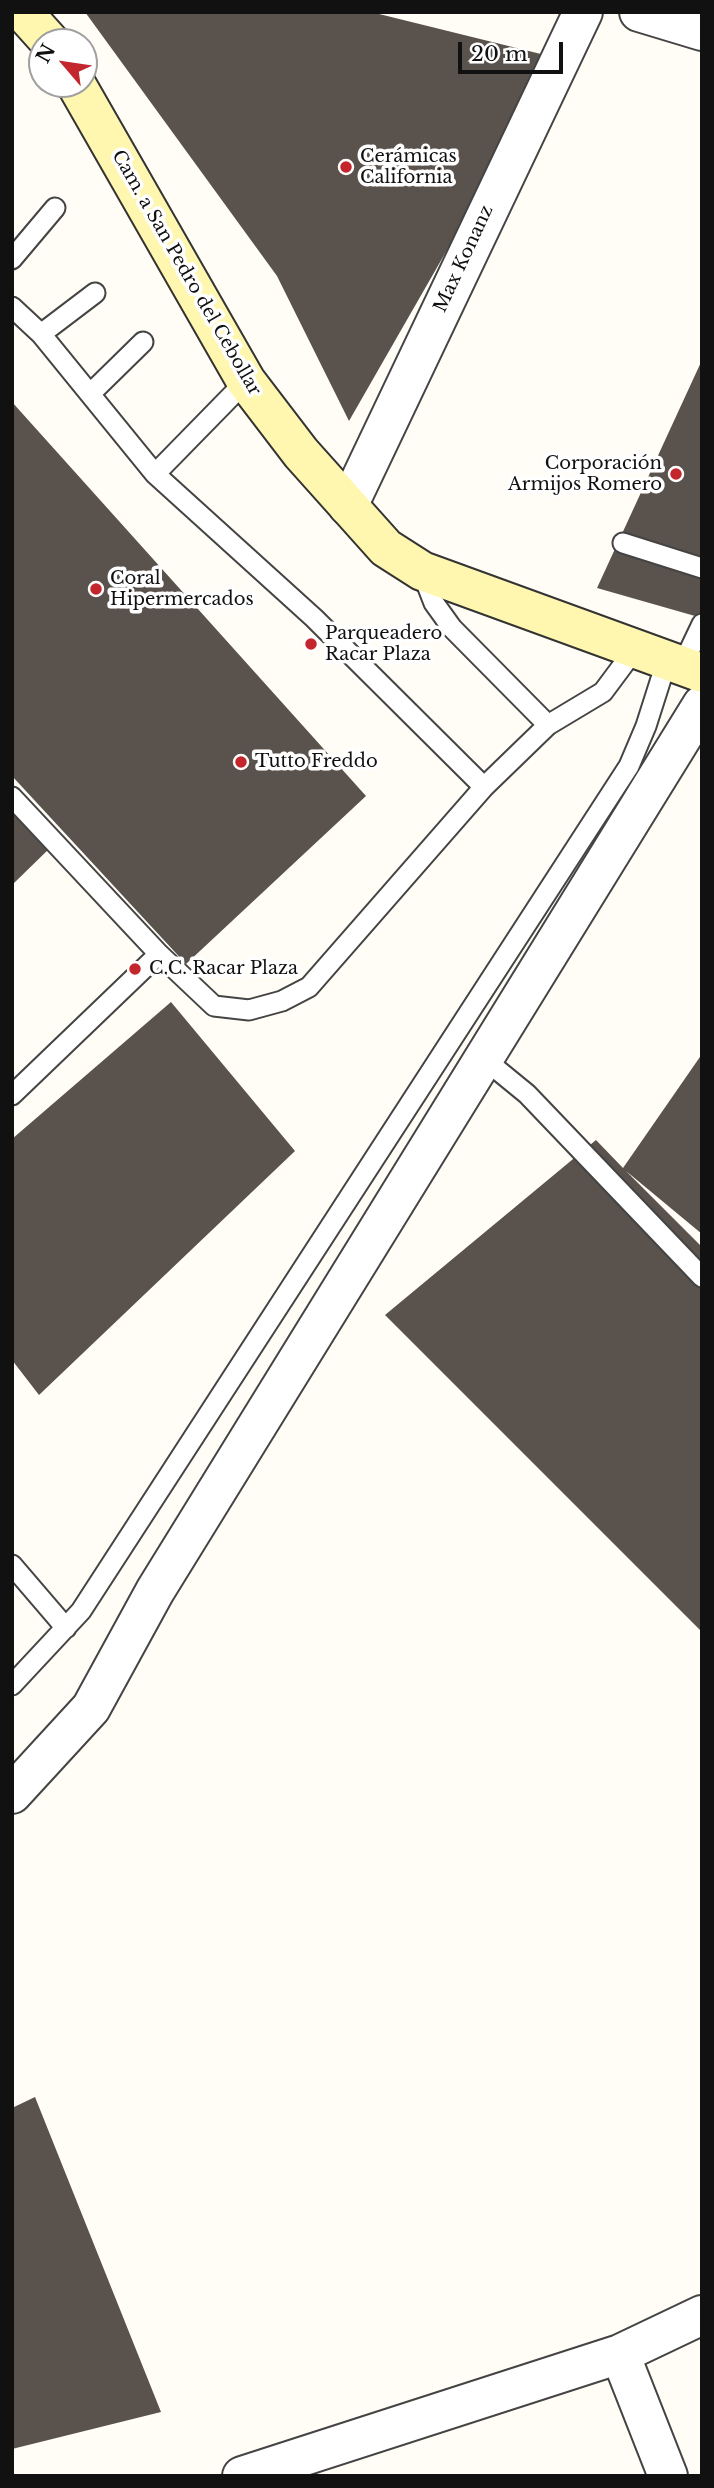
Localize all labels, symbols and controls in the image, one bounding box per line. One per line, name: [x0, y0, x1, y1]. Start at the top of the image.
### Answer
north arrow: [28, 28, 98, 98]
scale bar: [462, 28, 567, 72]
text: N: [32, 40, 60, 67]
text: 20 m: [471, 41, 528, 67]
place label: Cerámicas California: [360, 146, 457, 188]
street label: Cam. a San Pedro del Cebollar: [107, 147, 265, 399]
marker: Cerámicas California: [338, 159, 354, 175]
street label: Max Konanz: [430, 202, 498, 316]
place label: Corporación Armijos Romero: [508, 453, 662, 496]
marker: Corporación Armijos Romero: [668, 466, 684, 482]
place label: Coral Hipermercados: [110, 568, 254, 610]
marker: Coral Hipermercados: [88, 581, 104, 597]
place label: Parqueadero Racar Plaza: [325, 623, 442, 666]
marker: Parqueadero Racar Plaza: [303, 636, 319, 652]
place label: Tutto Freddo: [255, 751, 378, 773]
marker: Tutto Freddo: [233, 754, 249, 770]
place label: C.C. Racar Plaza: [149, 958, 298, 980]
marker: C.C. Racar Plaza: [127, 961, 143, 977]

